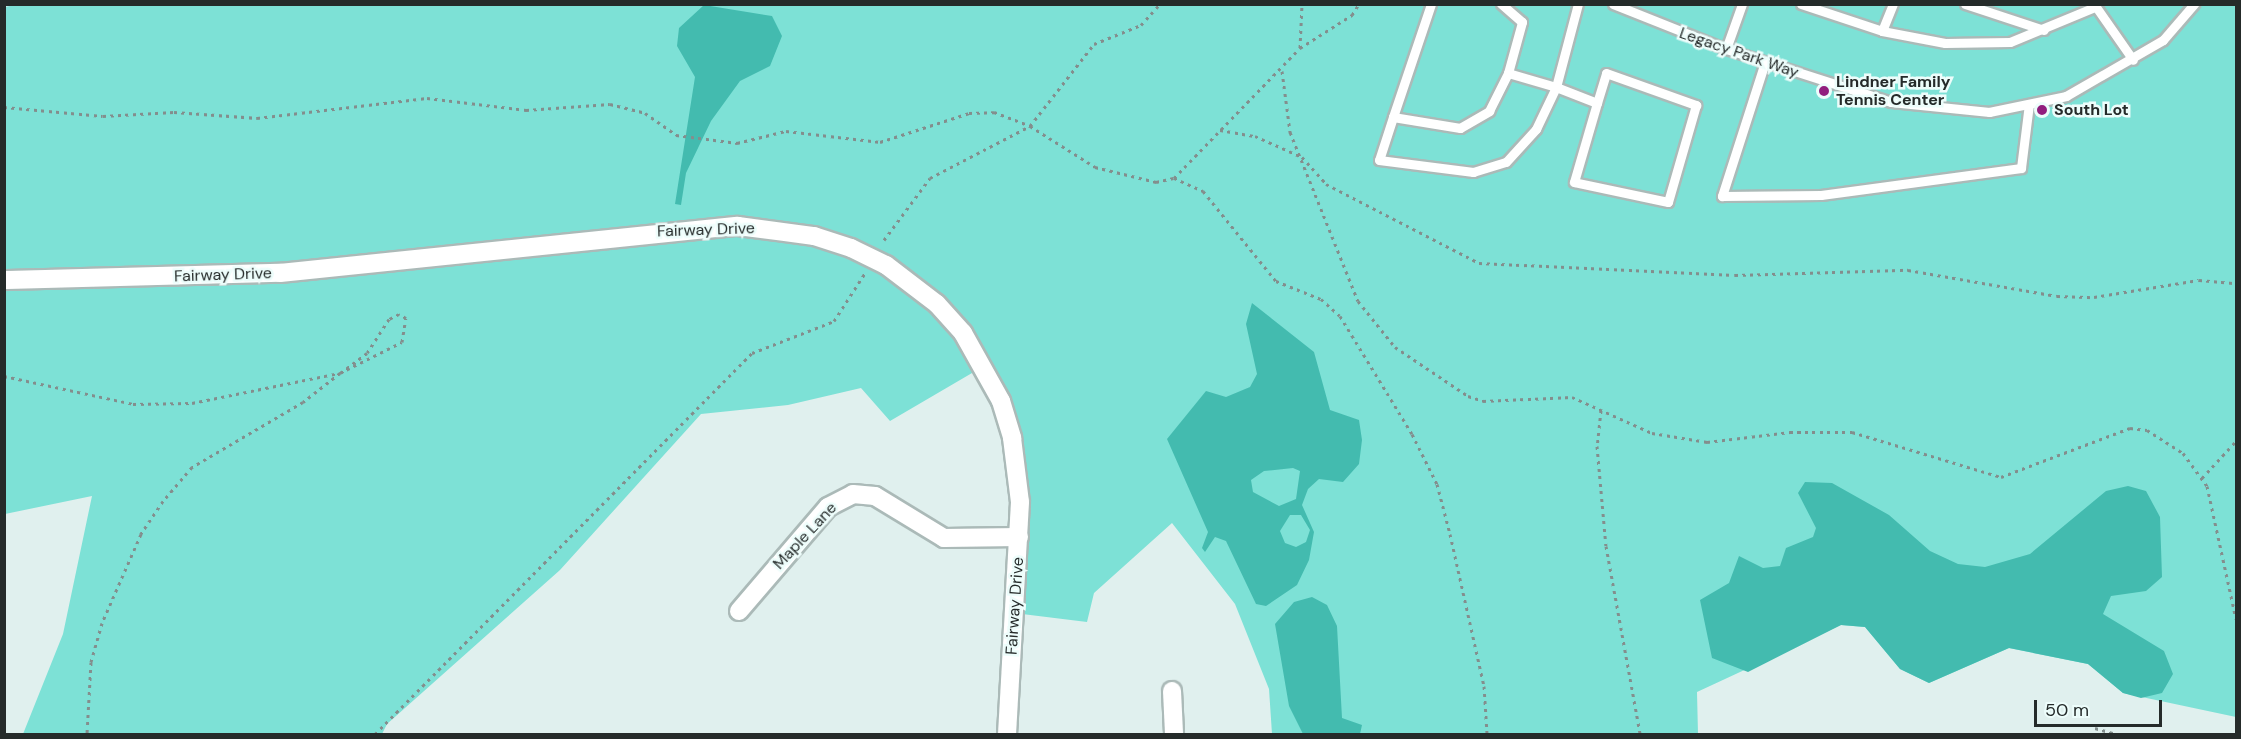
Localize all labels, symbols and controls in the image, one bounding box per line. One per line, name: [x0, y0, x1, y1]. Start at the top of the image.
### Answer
street label: Legacy Park Way: [1677, 24, 1801, 82]
place label: Lindner Family Tennis Center: [1836, 72, 1950, 110]
marker: Lindner Family Tennis Center: [1817, 84, 1831, 98]
place label: South Lot: [2054, 100, 2129, 120]
marker: South Lot: [2035, 103, 2049, 117]
street label: Fairway Drive: [657, 219, 755, 241]
street label: Fairway Drive: [174, 264, 272, 286]
street label: Maple Lane: [769, 499, 841, 573]
street label: Fairway Drive: [1002, 556, 1028, 656]
scale bar: [2037, 688, 2164, 726]
text: 50 m: [2045, 698, 2089, 722]

